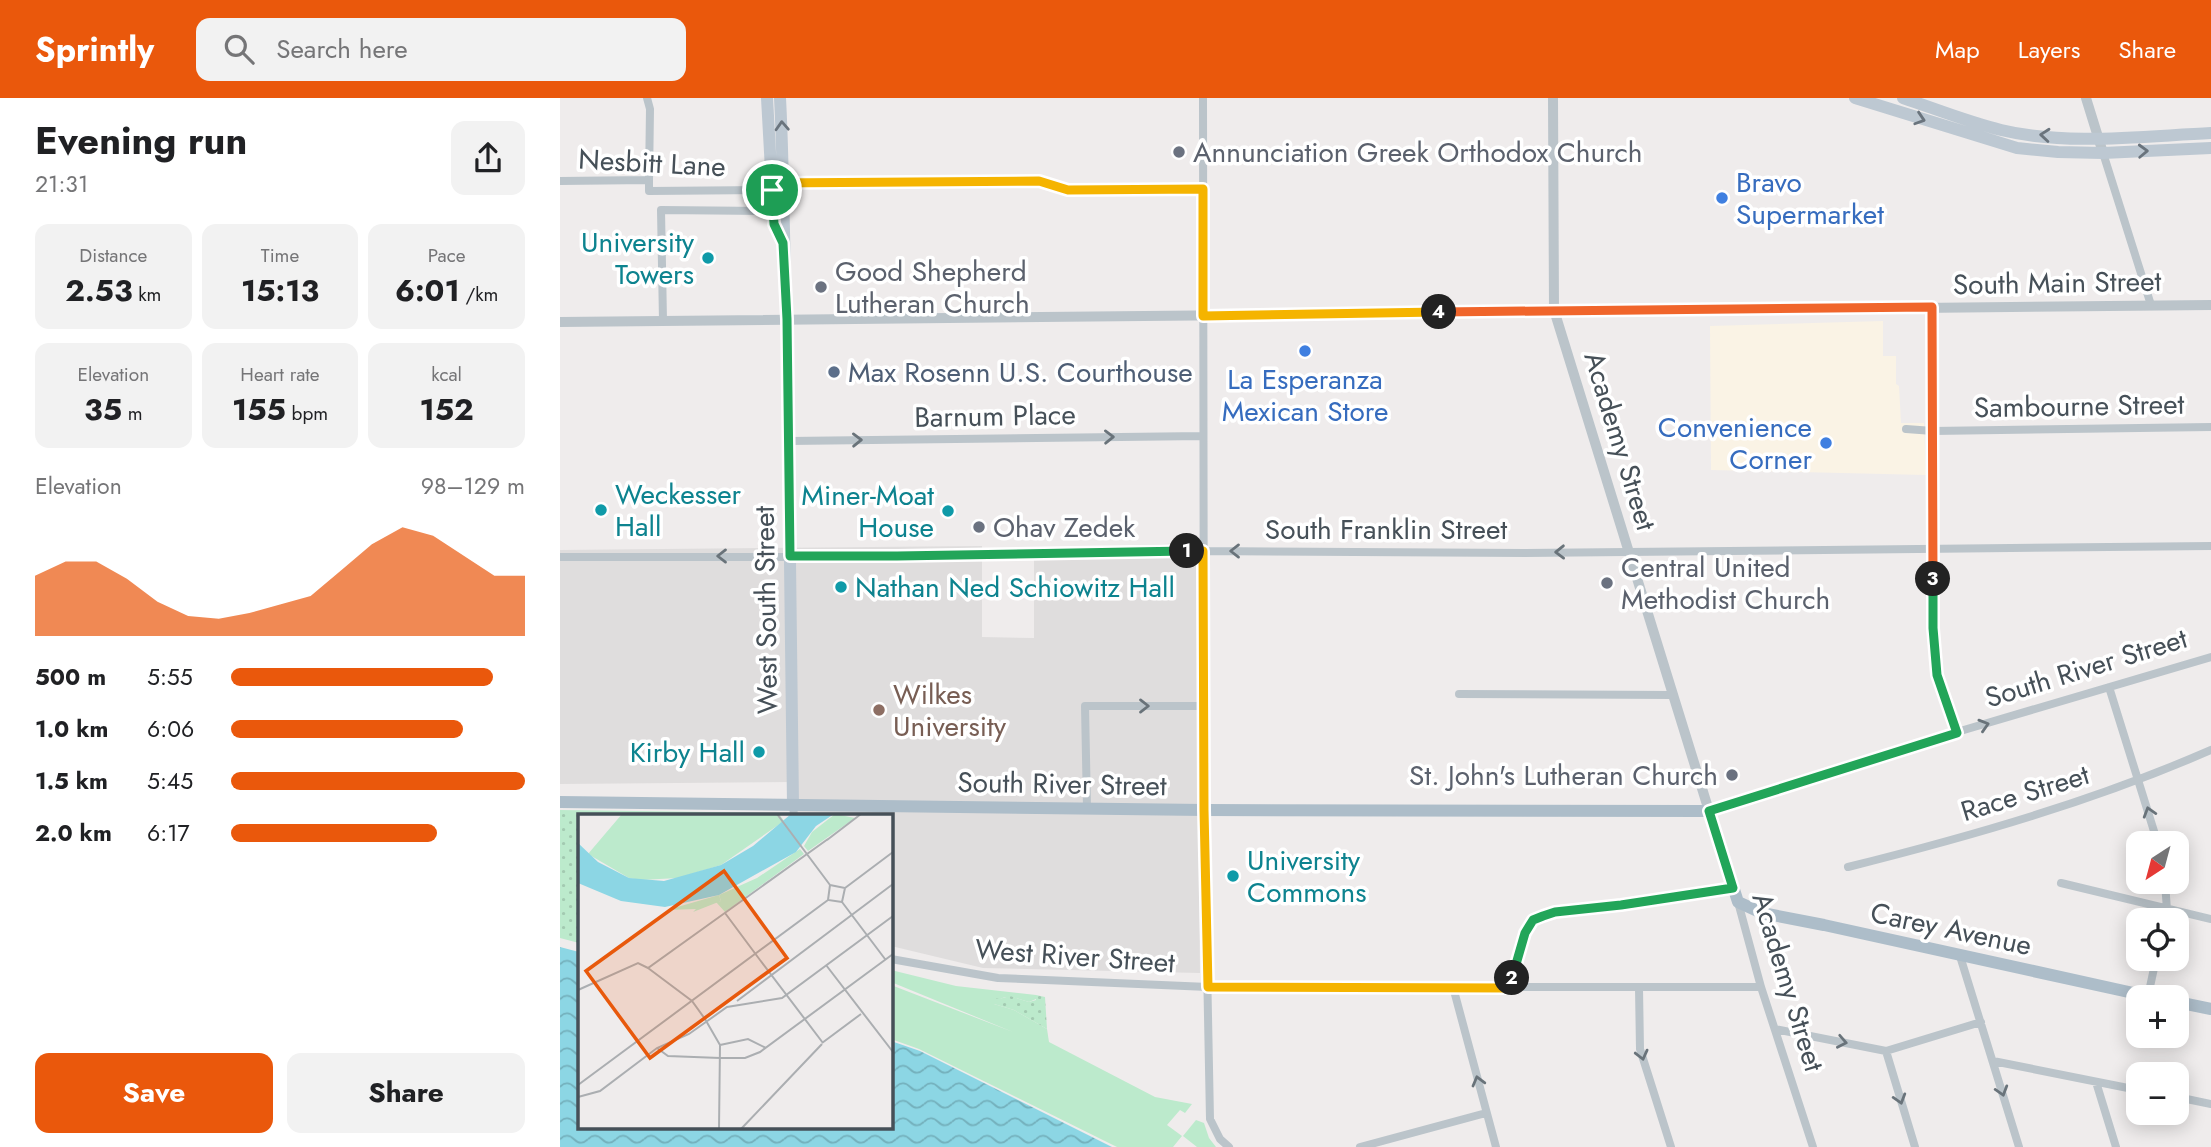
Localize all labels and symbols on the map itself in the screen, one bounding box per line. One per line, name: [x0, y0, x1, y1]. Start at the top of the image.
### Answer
one-way arrow: [1913, 111, 1925, 125]
one-way arrow: [775, 121, 790, 132]
one-way arrow: [2039, 128, 2050, 143]
place label: Annunciation Greek Orthodox Church: [1193, 132, 1643, 173]
street label: Nesbitt Lane: [577, 139, 727, 187]
one-way arrow: [2137, 143, 2148, 158]
marker: Annunciation Greek Orthodox Church: [1171, 144, 1187, 160]
pin: [742, 160, 802, 220]
place label: Bravo Supermarket: [1736, 162, 1884, 235]
marker: Bravo Supermarket: [1714, 190, 1730, 206]
place label: University Towers: [581, 222, 695, 295]
marker: University Towers: [700, 250, 716, 266]
place label: Good Shepherd Lutheran Church: [835, 251, 1030, 324]
street label: South Main Street: [1952, 261, 2162, 305]
marker: Good Shepherd Lutheran Church: [813, 279, 829, 295]
pin: 4: [1422, 294, 1456, 330]
marker: La Esperanza Mexican Store: [1297, 343, 1313, 359]
street label: Academy Street: [1573, 347, 1667, 536]
place label: Max Rosenn U.S. Courthouse: [848, 352, 1193, 393]
place label: La Esperanza Mexican Store: [1222, 359, 1388, 432]
marker: Max Rosenn U.S. Courthouse: [826, 364, 842, 380]
street label: Sambourne Street: [1973, 384, 2185, 428]
street label: Barnum Place: [914, 394, 1076, 438]
place label: Convenience Corner: [1658, 407, 1812, 480]
one-way arrow: [1104, 429, 1115, 445]
one-way arrow: [852, 433, 863, 448]
marker: Convenience Corner: [1818, 435, 1834, 451]
place label: Weckesser Hall: [615, 474, 742, 547]
place label: Miner-Moat House: [801, 475, 934, 548]
marker: Weckesser Hall: [593, 502, 609, 518]
marker: Miner-Moat House: [940, 503, 956, 519]
street label: West South Street: [744, 505, 788, 714]
place label: Ohav Zedek: [993, 507, 1136, 548]
street label: South Franklin Street: [1265, 509, 1507, 550]
marker: Ohav Zedek: [971, 519, 987, 535]
pin: 1: [1170, 533, 1204, 568]
one-way arrow: [1229, 543, 1240, 559]
one-way arrow: [1555, 544, 1565, 560]
place label: Central United Methodist Church: [1621, 547, 1830, 620]
one-way arrow: [716, 548, 727, 563]
pin: 3: [1916, 561, 1950, 596]
place label: Nathan Ned Schiowitz Hall: [855, 567, 1175, 608]
marker: Central United Methodist Church: [1599, 575, 1615, 591]
marker: Nathan Ned Schiowitz Hall: [833, 579, 849, 595]
street label: South River Street: [1980, 618, 2192, 718]
place label: Wilkes University: [893, 674, 1007, 747]
one-way arrow: [1140, 698, 1150, 714]
marker: Wilkes University: [871, 702, 887, 718]
one-way arrow: [1978, 718, 1990, 733]
place label: Kirby Hall: [630, 732, 745, 773]
marker: Kirby Hall: [751, 744, 767, 760]
street label: Race Street: [1956, 754, 2094, 832]
place label: St. John's Lutheran Church: [1409, 755, 1718, 796]
street label: South River Street: [957, 762, 1167, 806]
marker: St. John's Lutheran Church: [1724, 767, 1740, 783]
one-way arrow: [2142, 806, 2157, 818]
inset map: [578, 814, 892, 1130]
north arrow: [2126, 831, 2189, 894]
place label: University Commons: [1247, 840, 1366, 913]
marker: University Commons: [1225, 868, 1241, 884]
street label: Academy Street: [1741, 888, 1835, 1077]
street label: Carey Avenue: [1867, 892, 2035, 966]
street label: West River Street: [974, 929, 1177, 983]
pin: 2: [1494, 960, 1530, 996]
one-way arrow: [1836, 1034, 1848, 1049]
one-way arrow: [1634, 1049, 1649, 1061]
one-way arrow: [1472, 1076, 1486, 1088]
one-way arrow: [1994, 1085, 2009, 1097]
one-way arrow: [1892, 1093, 1907, 1105]

